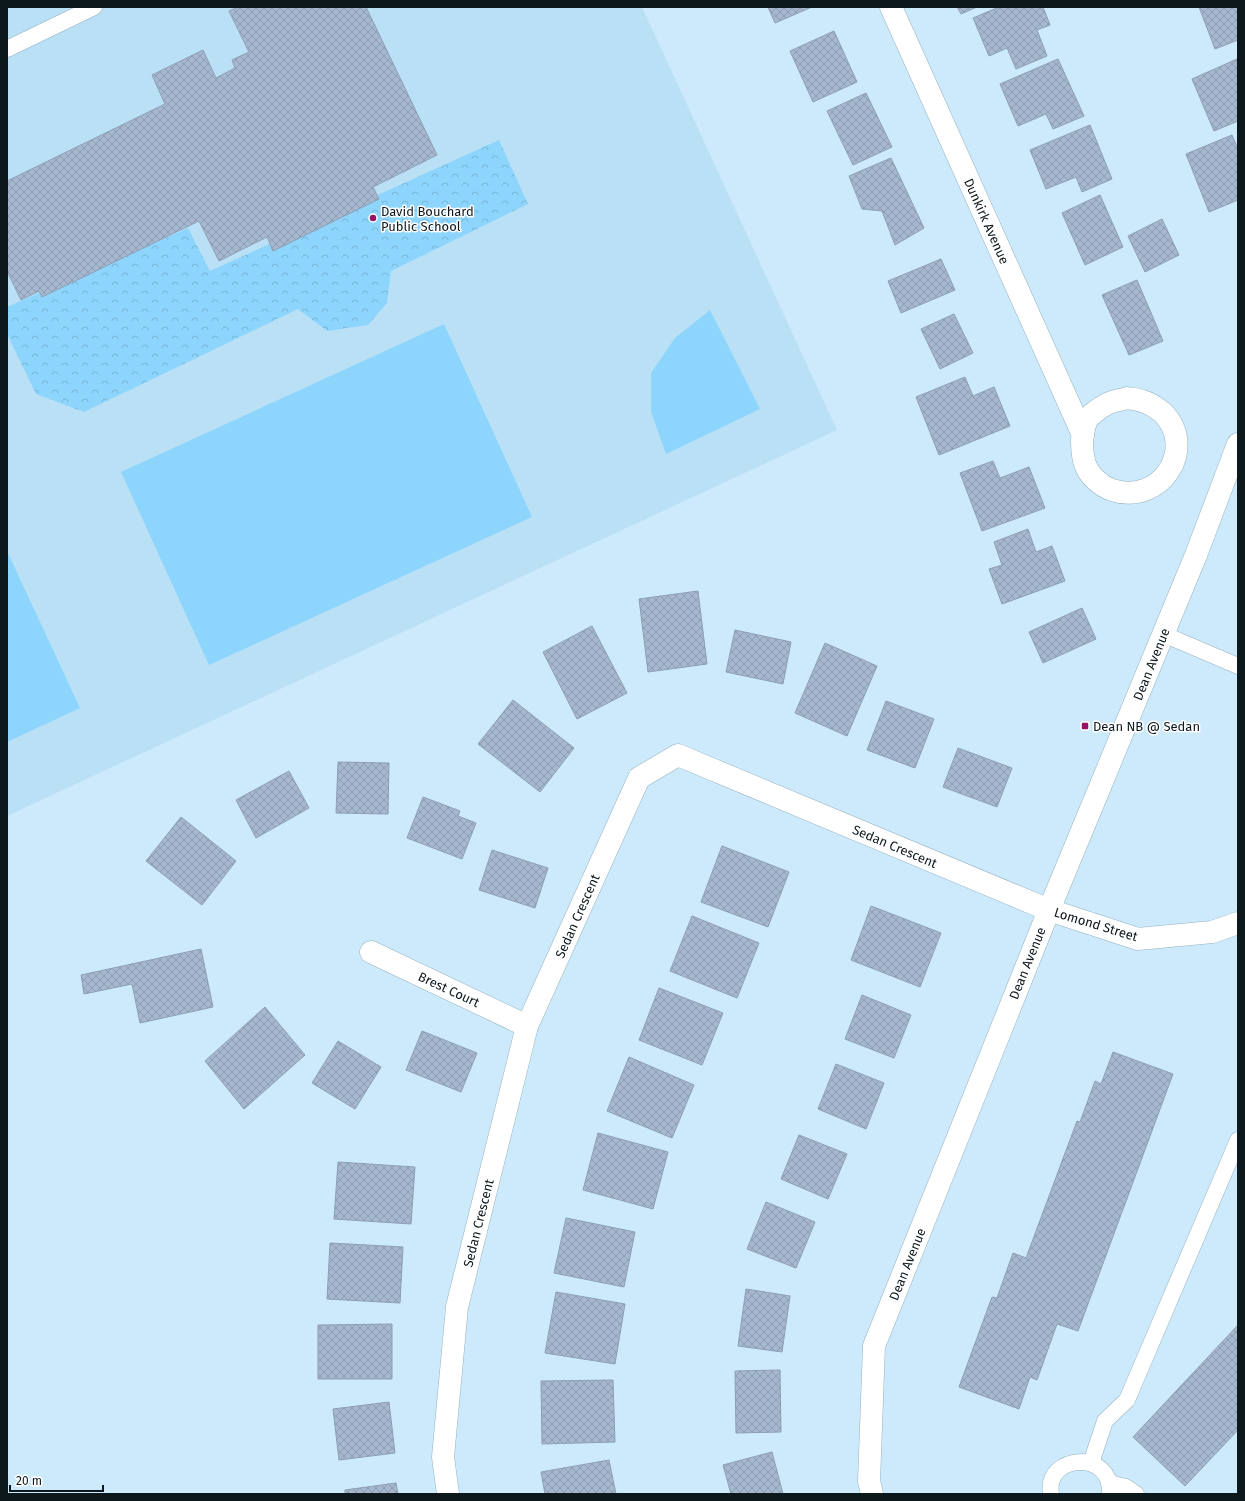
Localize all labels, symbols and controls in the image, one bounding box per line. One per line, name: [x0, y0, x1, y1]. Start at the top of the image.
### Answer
street label: Dunkirk Avenue: [961, 176, 1012, 266]
place label: David Bouchard Public School: [381, 204, 474, 234]
marker: David Bouchard Public School: [368, 213, 378, 223]
street label: Dean Avenue: [1130, 626, 1173, 703]
place label: Dean NB @ Sedan: [1093, 719, 1200, 734]
marker: Dean NB @ Sedan: [1080, 721, 1090, 731]
street label: Sedan Crescent: [850, 822, 940, 871]
street label: Sedan Crescent: [552, 872, 603, 961]
street label: Lomond Street: [1052, 905, 1140, 944]
street label: Dean Avenue: [1006, 925, 1049, 1002]
street label: Brest Court: [416, 969, 482, 1010]
street label: Sedan Crescent: [460, 1177, 497, 1269]
street label: Dean Avenue: [886, 1226, 929, 1303]
scale bar: [10, 1467, 103, 1493]
text: 20 m: [16, 1474, 42, 1488]

